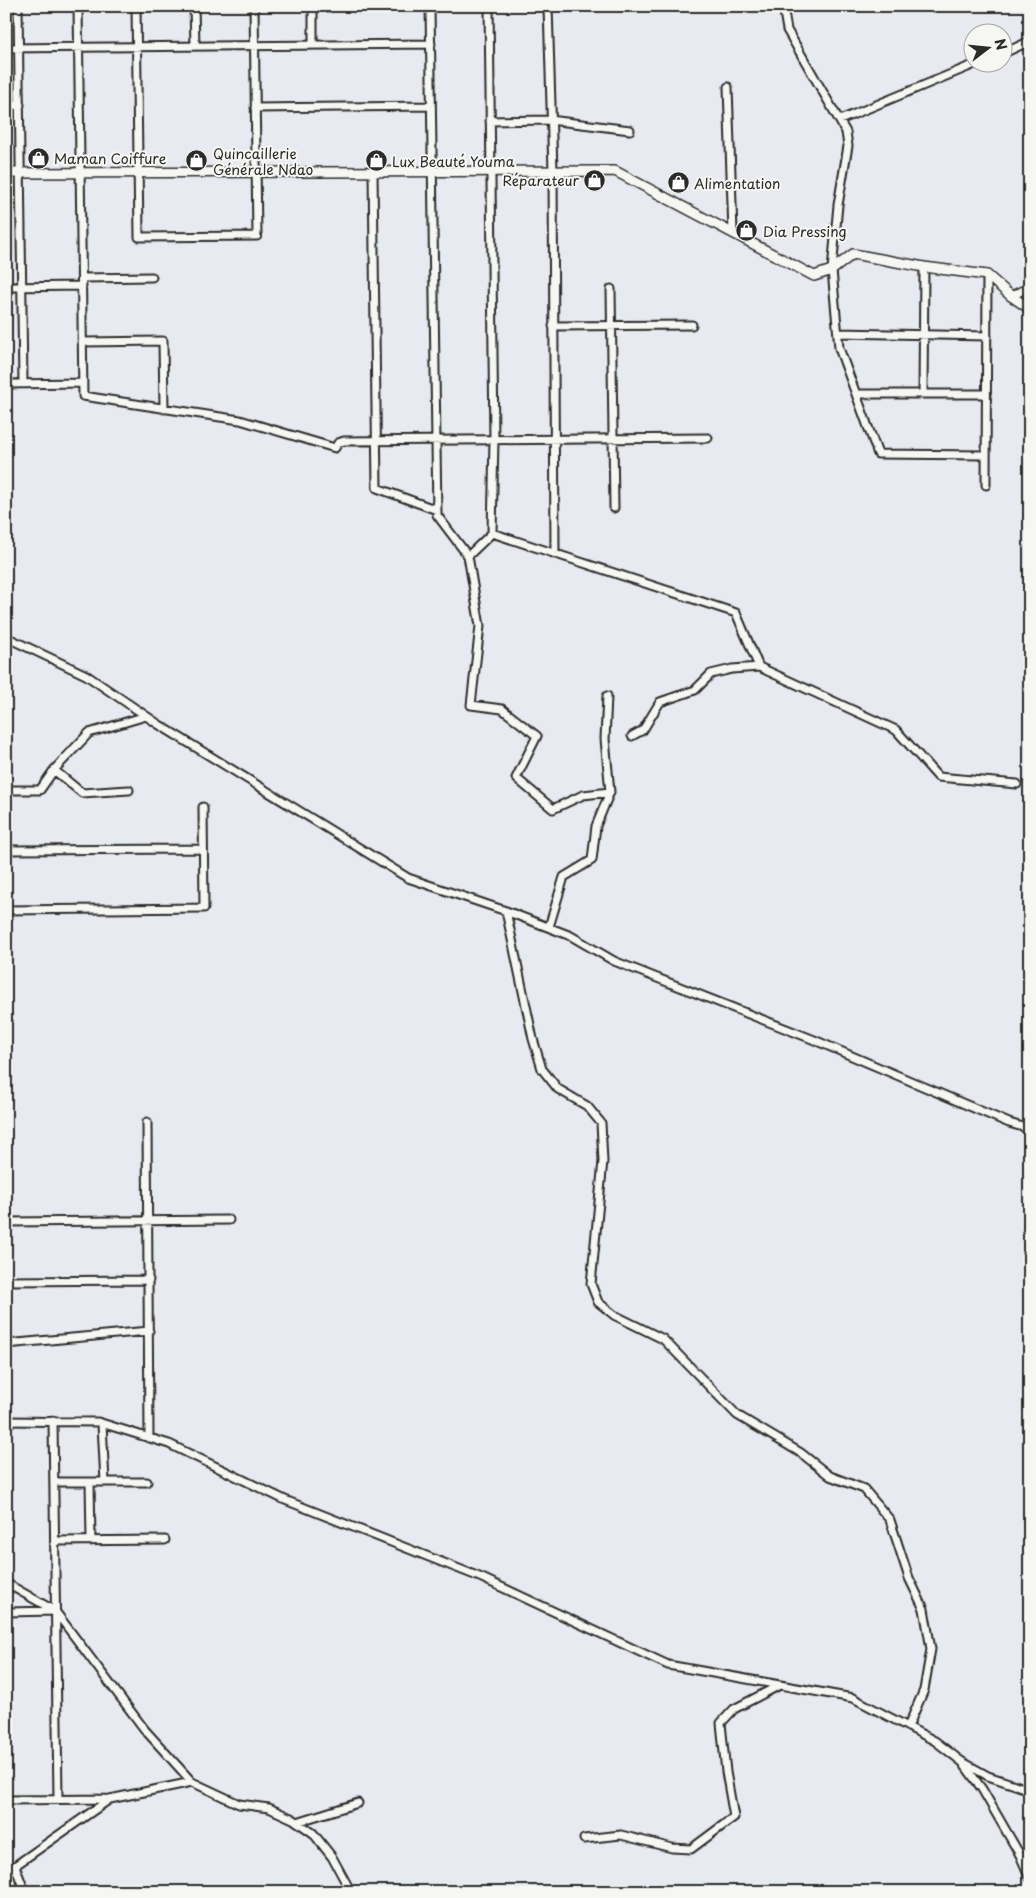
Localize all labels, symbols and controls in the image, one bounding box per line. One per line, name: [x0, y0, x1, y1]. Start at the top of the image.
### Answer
north arrow: [964, 22, 1014, 72]
text: N: [989, 36, 1013, 53]
place label: Quincaillerie Générale Ndao: [213, 143, 313, 180]
shop icon: Maman Coiffure: [26, 146, 50, 170]
place label: Maman Coiffure: [54, 148, 167, 169]
shop icon: Quincaillerie Générale Ndao: [185, 149, 209, 173]
shop icon: Lux Beauté Youma: [364, 149, 388, 173]
place label: Lux Beauté Youma: [392, 151, 515, 172]
shop icon: Réparateur: [583, 168, 607, 192]
place label: Réparateur: [502, 170, 579, 191]
shop icon: Alimentation: [666, 171, 690, 195]
place label: Alimentation: [694, 173, 781, 194]
shop icon: Dia Pressing: [735, 219, 759, 243]
place label: Dia Pressing: [763, 221, 847, 242]

